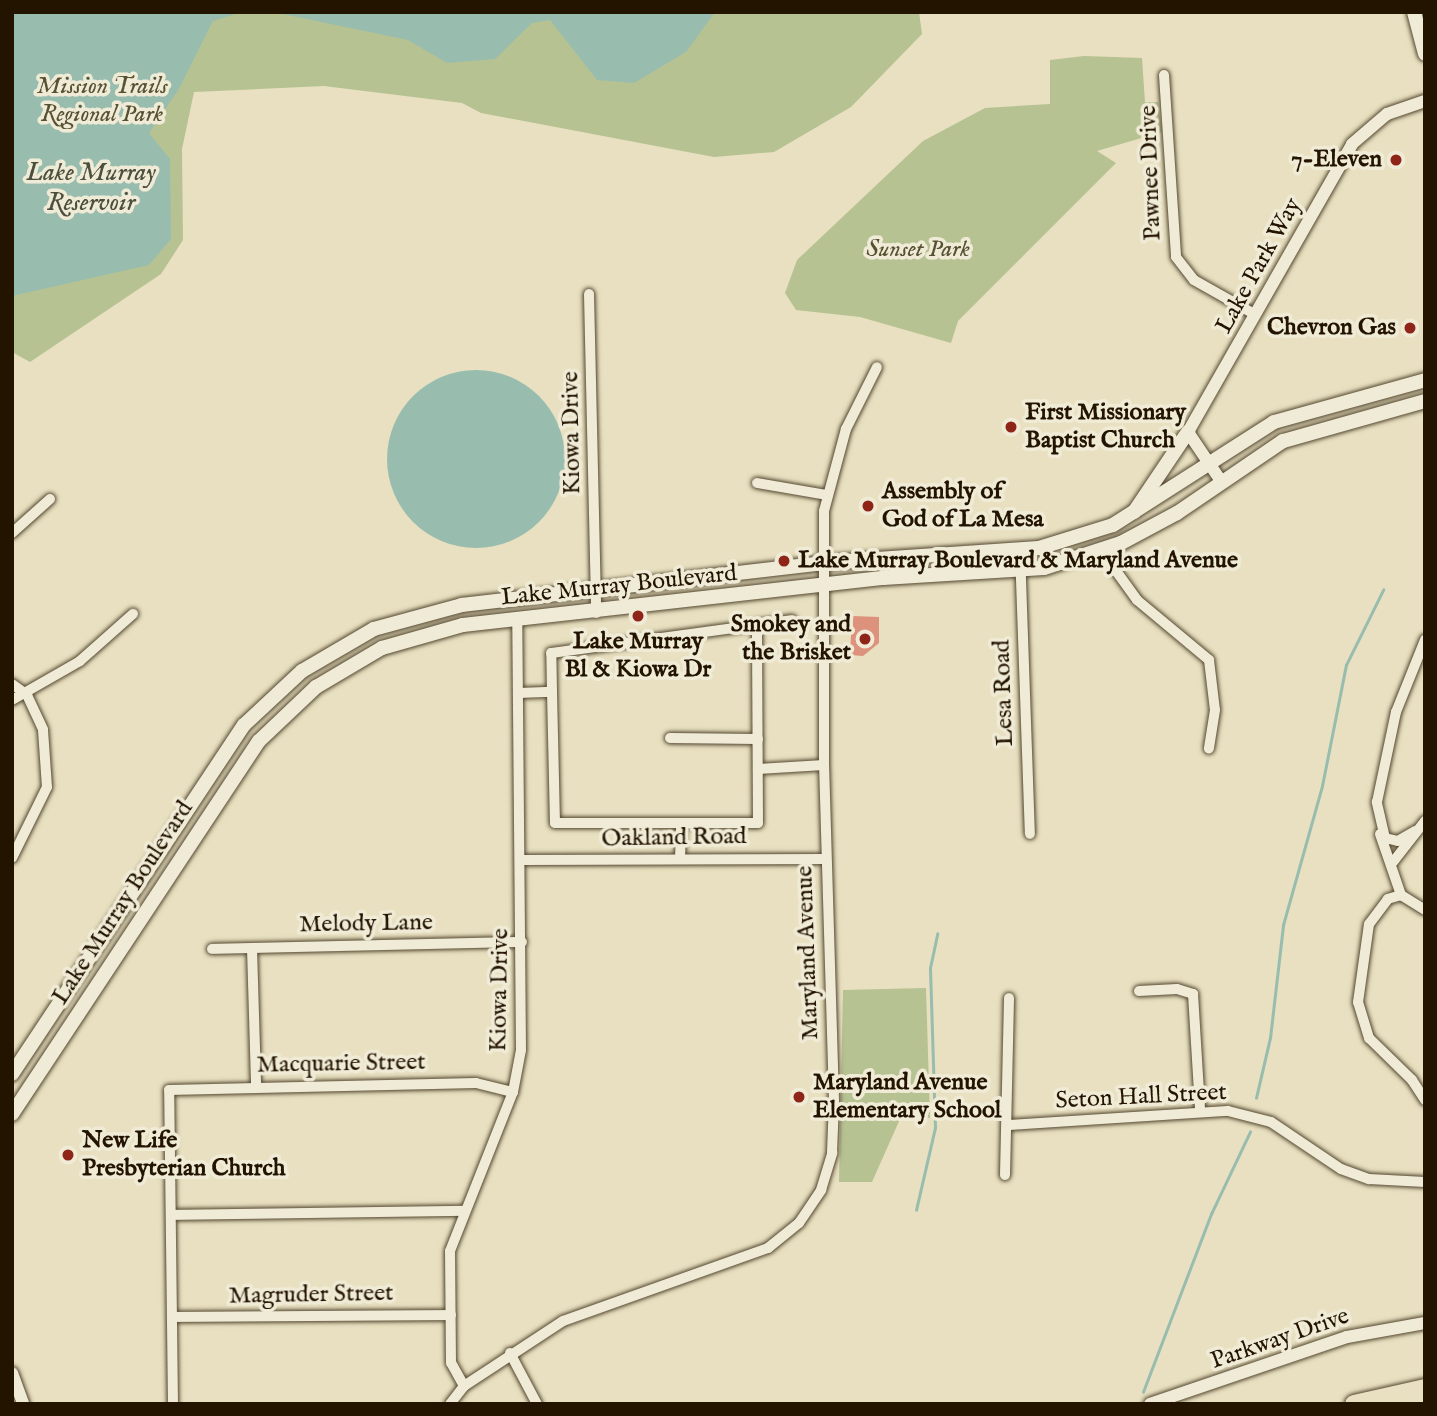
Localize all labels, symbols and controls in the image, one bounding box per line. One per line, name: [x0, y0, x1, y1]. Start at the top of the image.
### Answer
park label: Mission Trails Regional Park: [37, 73, 167, 129]
street label: Pawnee Drive: [1134, 105, 1168, 241]
place label: 7-Eleven: [1291, 146, 1382, 174]
marker: 7-Eleven: [1388, 152, 1404, 168]
water label: Lake Murray Reservoir: [26, 157, 156, 218]
street label: Lake Park Way: [1210, 193, 1308, 339]
park label: Sunset Park: [866, 236, 970, 264]
place label: Chevron Gas: [1267, 314, 1396, 342]
marker: Chevron Gas: [1402, 320, 1418, 336]
street label: Kiowa Drive: [557, 371, 587, 495]
place label: First Missionary Baptist Church: [1025, 399, 1186, 455]
marker: First Missionary Baptist Church: [1003, 419, 1019, 435]
place label: Assembly of God of La Mesa: [882, 478, 1044, 534]
marker: Assembly of God of La Mesa: [860, 498, 876, 514]
place label: Lake Murray Boulevard & Maryland Avenue: [798, 547, 1238, 575]
marker: Lake Murray Boulevard & Maryland Avenue: [776, 553, 792, 569]
street label: Lake Murray Boulevard: [500, 559, 738, 613]
marker: Lake Murray Bl & Kiowa Dr: [630, 608, 646, 624]
place label: Smokey and the Brisket: [731, 611, 851, 667]
place label: Lake Murray Bl & Kiowa Dr: [565, 628, 711, 684]
marker: Smokey and the Brisket: [857, 631, 873, 647]
street label: Lesa Road: [988, 639, 1020, 747]
street label: Lake Murray Boulevard: [46, 796, 200, 1010]
street label: Oakland Road: [601, 822, 747, 854]
street label: Maryland Avenue: [791, 865, 825, 1041]
street label: Melody Lane: [299, 908, 433, 940]
street label: Kiowa Drive: [485, 928, 515, 1052]
street label: Macquarie Street: [256, 1048, 426, 1080]
place label: Maryland Avenue Elementary School: [813, 1069, 1001, 1125]
street label: Seton Hall Street: [1055, 1078, 1227, 1116]
marker: Maryland Avenue Elementary School: [791, 1089, 807, 1105]
place label: New Life Presbyterian Church: [82, 1127, 286, 1183]
marker: New Life Presbyterian Church: [60, 1147, 76, 1163]
street label: Magruder Street: [228, 1279, 394, 1311]
street label: Parkway Drive: [1207, 1302, 1353, 1376]

